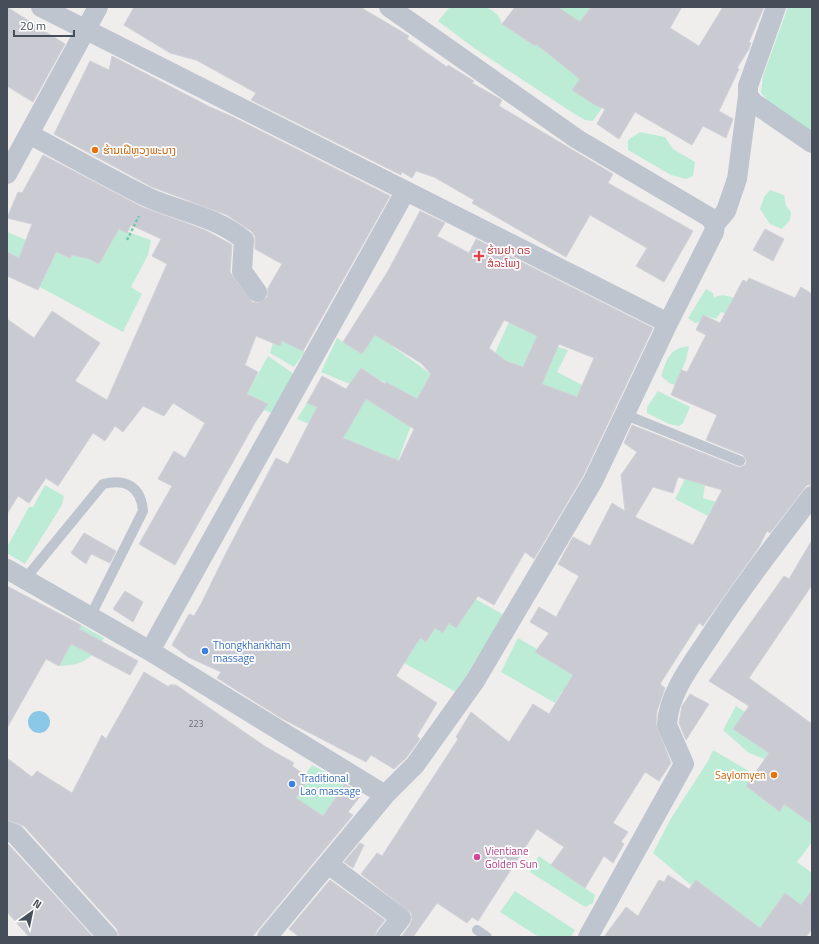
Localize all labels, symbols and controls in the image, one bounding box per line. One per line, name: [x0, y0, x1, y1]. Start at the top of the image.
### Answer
scale bar: [14, 12, 74, 38]
text: 20 m: [20, 16, 46, 35]
place label: ຮ້ານເຝີຫຼວງພະບາງ: [103, 142, 176, 158]
marker: ຮ້ານເຝີຫຼວງພະບາງ: [90, 145, 100, 155]
place label: ຮ້ານຢາ ດຣ ສໍລະໂພງ: [487, 242, 531, 271]
marker: ຮ້ານຢາ ດຣ ສໍລະໂພງ: [474, 251, 484, 261]
place label: Thongkhankham massage: [213, 637, 291, 666]
marker: Thongkhankham massage: [200, 646, 210, 656]
house number: 223: [188, 717, 204, 730]
place label: Saylomyen: [715, 767, 766, 783]
place label: Traditional Lao massage: [300, 770, 361, 799]
marker: Saylomyen: [769, 770, 779, 780]
marker: Traditional Lao massage: [287, 779, 297, 789]
place label: Vientiane Golden Sun: [485, 843, 538, 872]
marker: Vientiane Golden Sun: [472, 852, 482, 862]
north arrow: [12, 892, 52, 932]
text: N: [30, 895, 45, 912]

